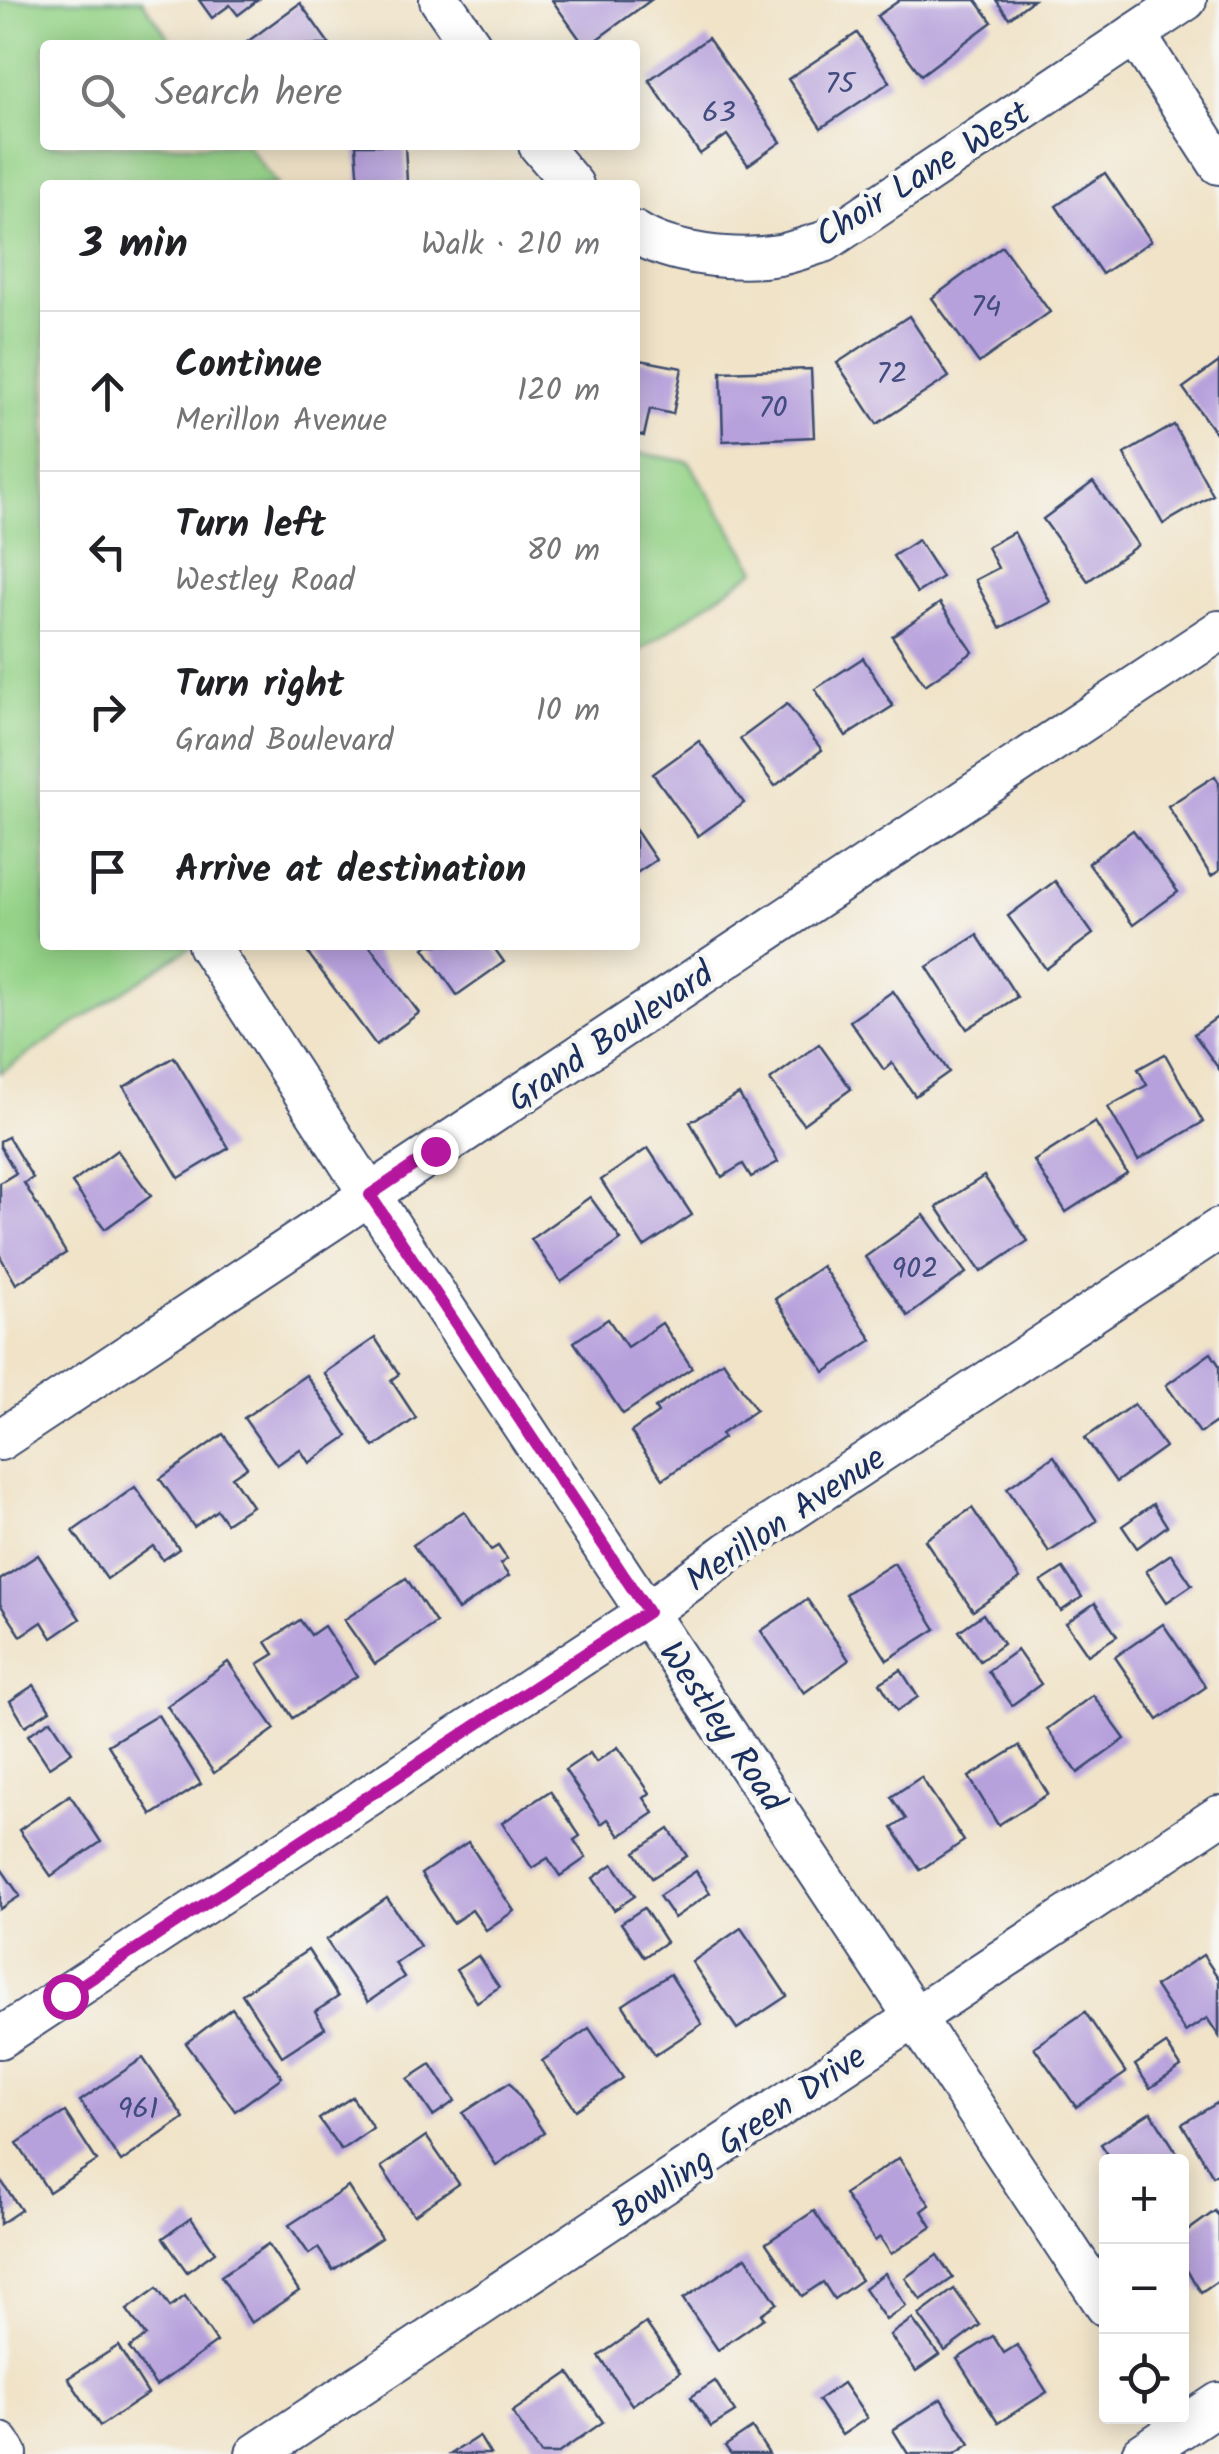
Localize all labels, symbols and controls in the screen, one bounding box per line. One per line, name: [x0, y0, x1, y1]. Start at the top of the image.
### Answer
search box: [40, 40, 640, 150]
house number: 75: [825, 61, 857, 109]
text: Search here: [155, 65, 342, 125]
icon: search: [75, 68, 130, 123]
street label: Choir Lane West: [805, 87, 1043, 264]
house number: 63: [702, 90, 736, 138]
text: 3 min: [80, 212, 188, 279]
text: Walk · 210 m: [421, 220, 600, 271]
house number: 74: [971, 284, 1001, 332]
text: Continue: [175, 336, 322, 396]
house number: 72: [876, 351, 908, 399]
icon: ahead: [80, 364, 135, 419]
text: 120 m: [517, 366, 600, 417]
house number: 70: [759, 385, 787, 433]
text: Merillon Avenue: [175, 396, 387, 447]
text: Turn left: [175, 496, 326, 556]
icon: left: [80, 524, 135, 579]
text: 80 m: [526, 526, 600, 577]
text: Westley Road: [175, 556, 355, 607]
text: Turn right: [175, 656, 344, 716]
icon: right: [80, 684, 135, 739]
text: 10 m: [536, 686, 600, 737]
text: Grand Boulevard: [175, 716, 394, 767]
text: Arrive at destination: [175, 841, 526, 901]
icon: arrive: [80, 844, 135, 899]
street label: Grand Boulevard: [497, 948, 728, 1129]
route end: [413, 1129, 459, 1175]
house number: 902: [891, 1246, 939, 1294]
street label: Merillon Avenue: [675, 1432, 899, 1609]
street label: Westley Road: [642, 1631, 800, 1826]
route start: [43, 1974, 89, 2020]
street label: Bowling Green Drive: [600, 2031, 879, 2244]
house number: 961: [118, 2086, 158, 2134]
map controls: [1099, 2154, 1189, 2424]
button: +: [1099, 2154, 1189, 2244]
button: −: [1099, 2244, 1189, 2334]
button: locate: [1099, 2334, 1189, 2424]

